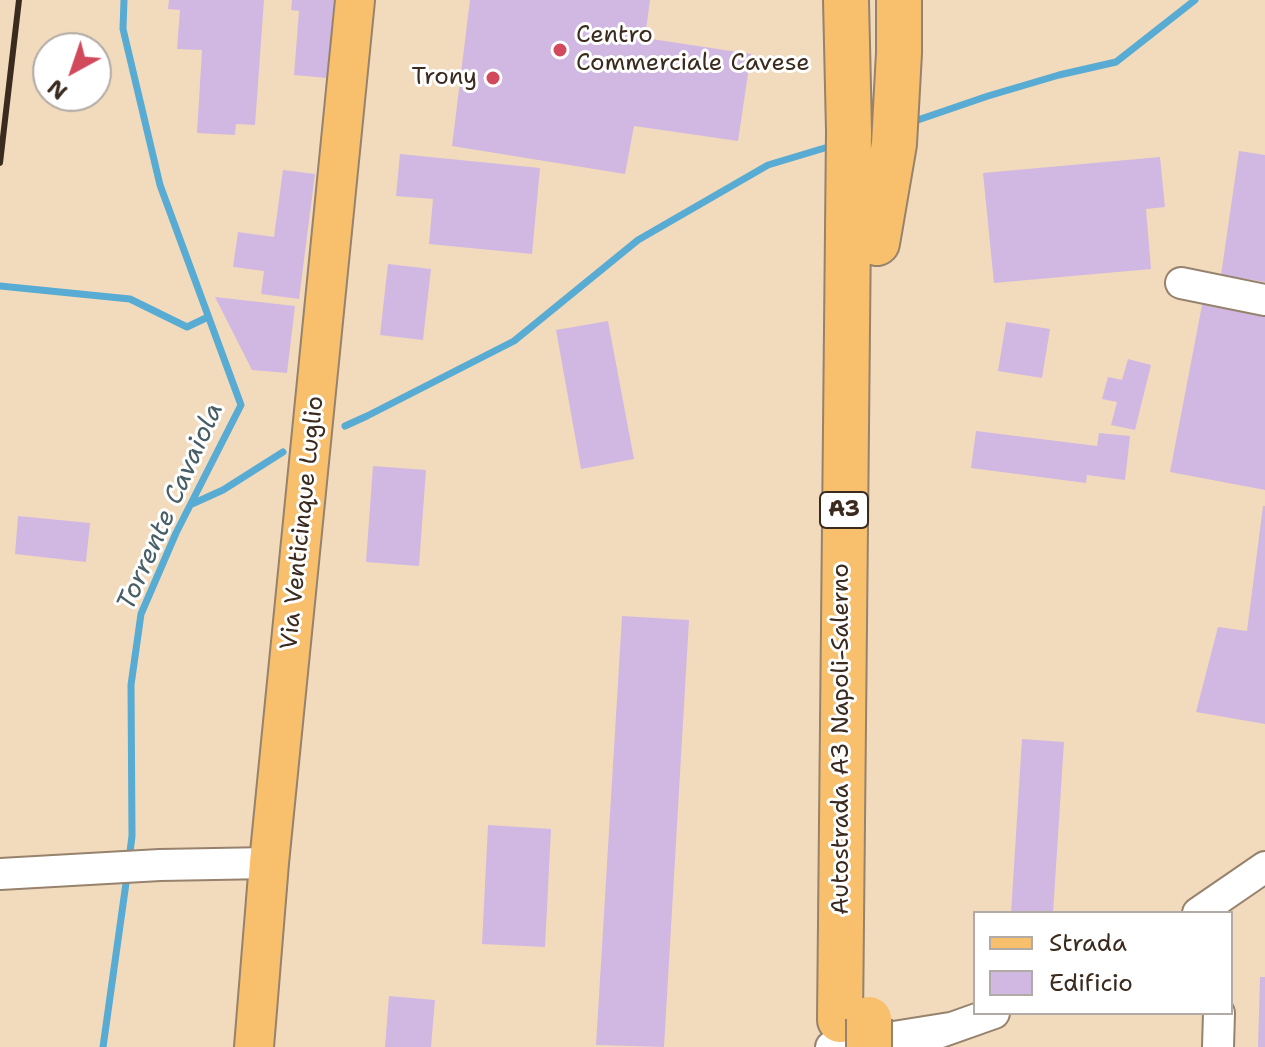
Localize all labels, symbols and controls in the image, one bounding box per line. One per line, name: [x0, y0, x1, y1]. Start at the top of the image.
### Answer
place label: Centro Commerciale Cavese: [576, 22, 810, 78]
north arrow: [32, 32, 112, 112]
marker: Centro Commerciale Cavese: [551, 41, 569, 59]
place label: Trony: [411, 64, 477, 92]
marker: Trony: [484, 69, 502, 87]
text: N: [42, 73, 74, 106]
street label: Via Venticinque Luglio: [275, 395, 331, 651]
water label: Torrente Cavaiola: [111, 398, 231, 616]
road number: A3: [820, 492, 868, 528]
street label: Autostrada A3 Napoli-Salerno: [828, 563, 856, 915]
legend: [973, 911, 1233, 1015]
text: Strada: [1049, 927, 1127, 959]
text: Edificio: [1049, 967, 1133, 999]

